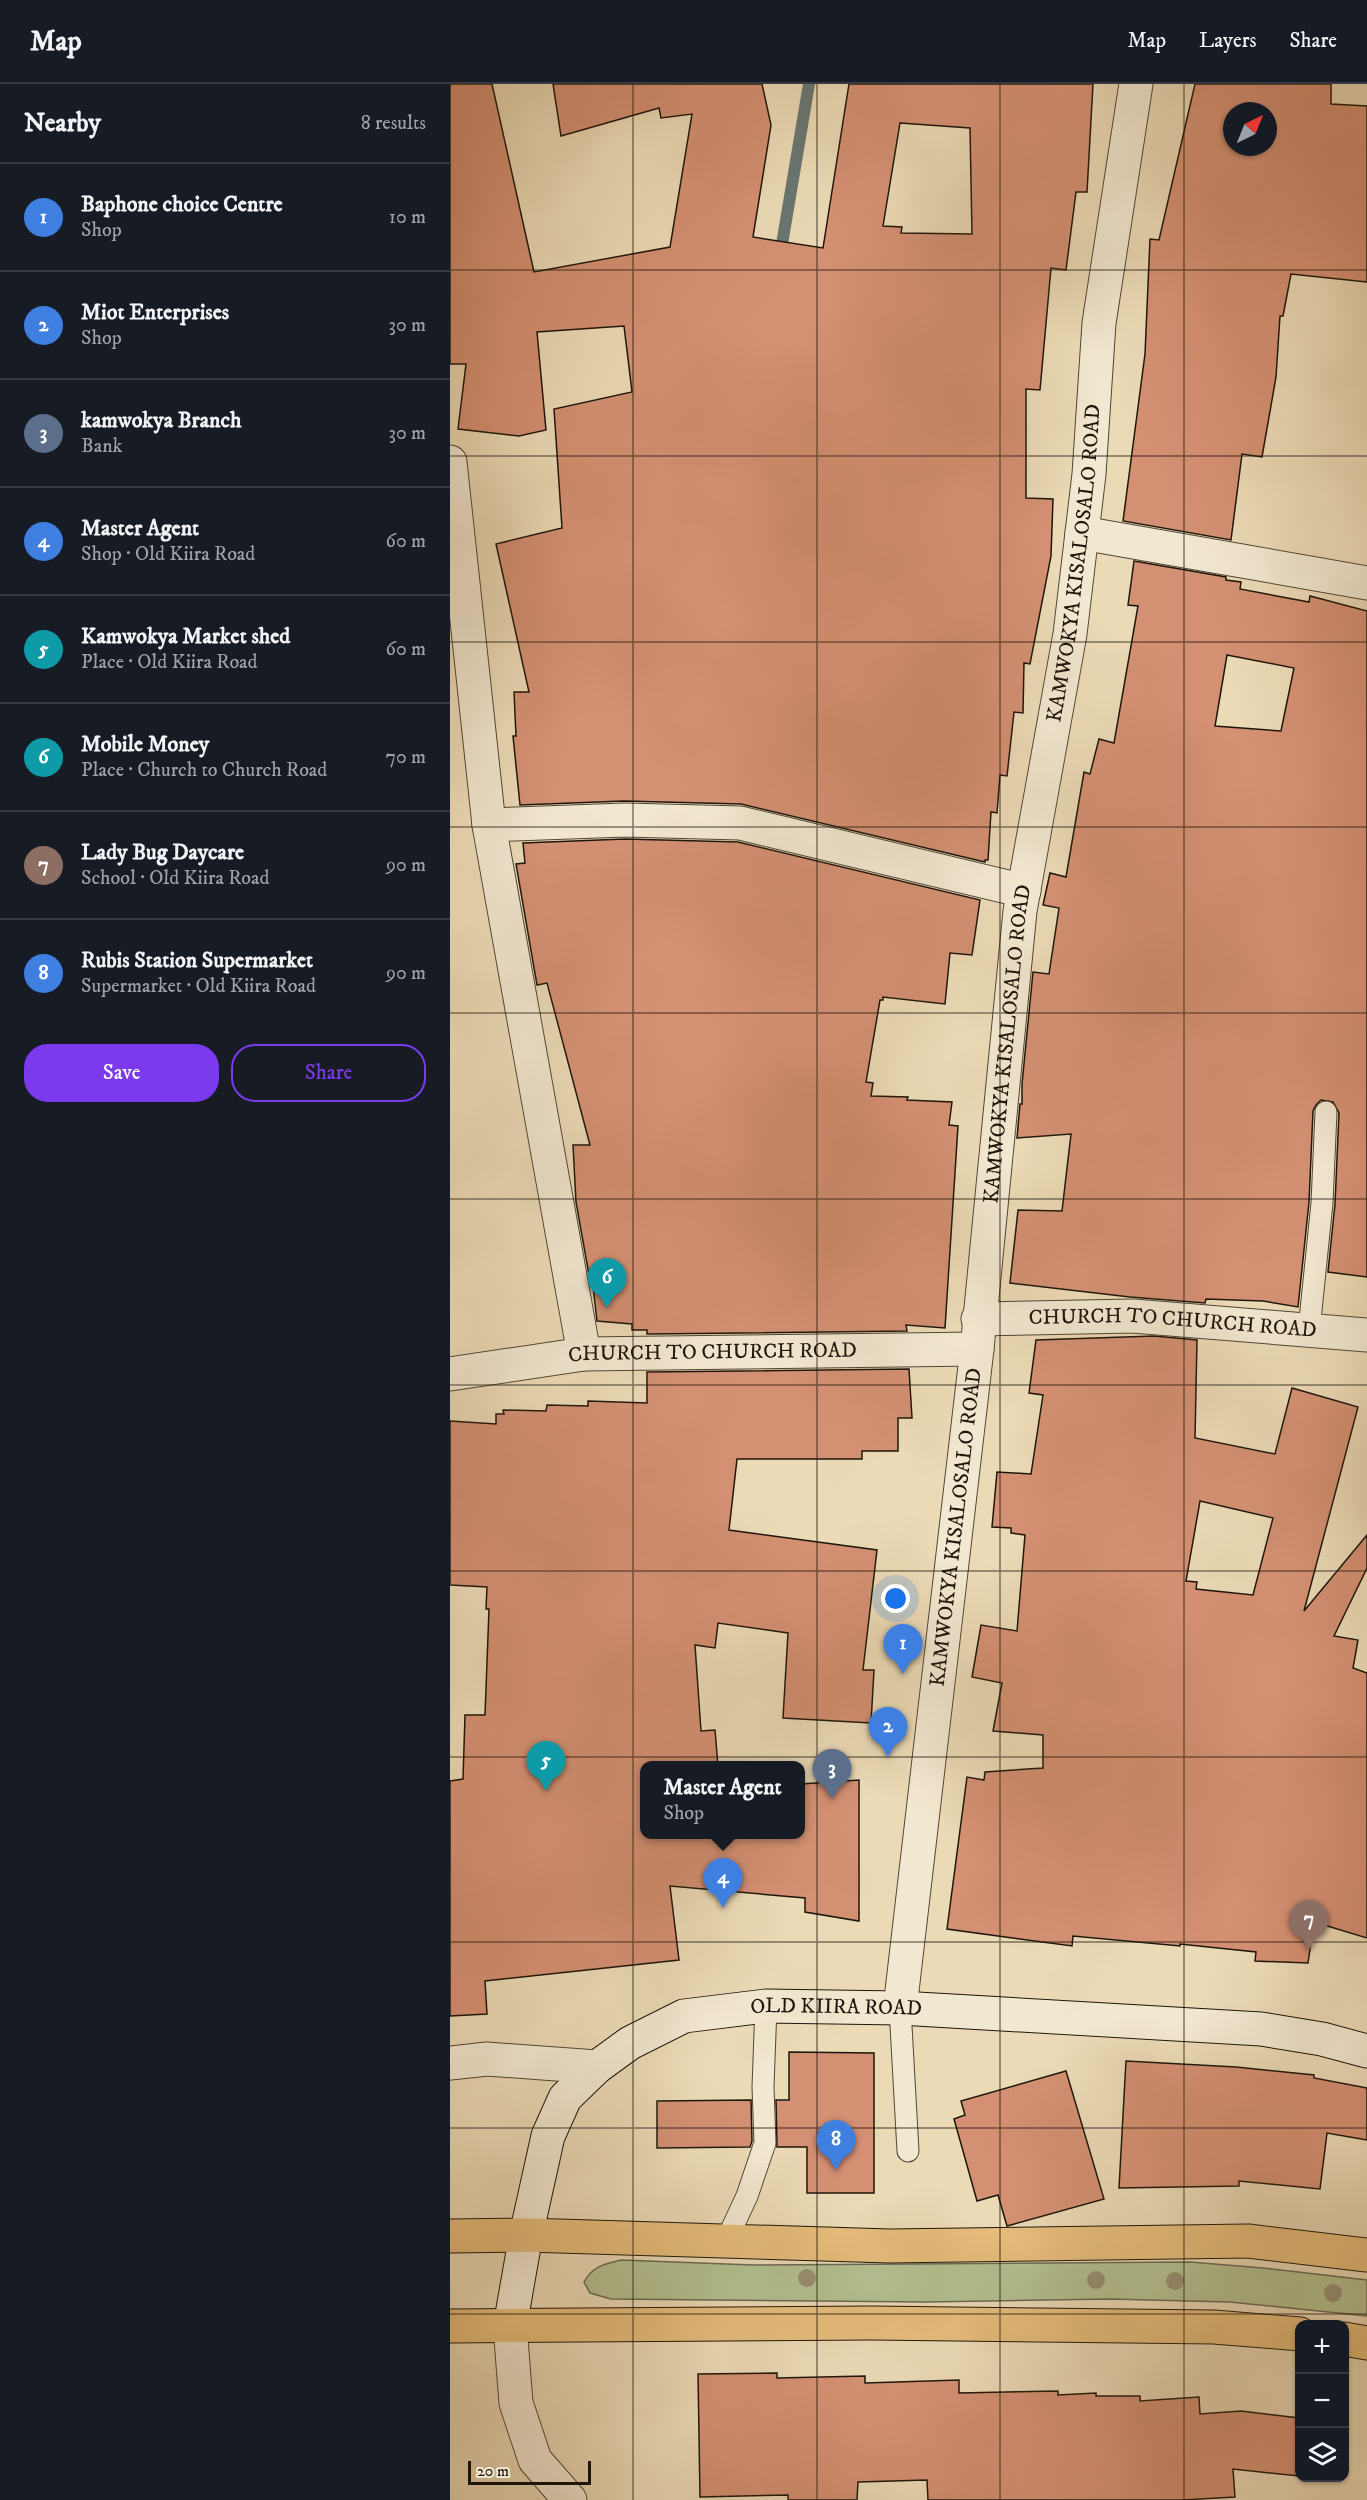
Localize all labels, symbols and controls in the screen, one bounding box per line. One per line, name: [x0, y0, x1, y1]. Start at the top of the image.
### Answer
text: Map: [30, 24, 82, 59]
text: Map: [1127, 28, 1166, 54]
text: Layers: [1199, 28, 1257, 54]
text: Share: [1290, 28, 1337, 54]
north arrow: [1223, 102, 1277, 156]
text: Nearby: [24, 107, 101, 140]
text: 8 results: [361, 111, 426, 136]
text: Baphone choice Centre: [81, 191, 283, 218]
text: 1: [40, 205, 47, 230]
text: 10 m: [389, 205, 426, 230]
text: Shop: [81, 218, 122, 243]
text: Miot Enterprises: [81, 299, 229, 326]
text: 2: [39, 313, 48, 338]
text: 30 m: [388, 313, 426, 338]
text: Shop: [81, 326, 122, 351]
street label: KAMWOKYA KISALOSALO ROAD: [1041, 403, 1107, 724]
text: kamwokya Branch: [81, 407, 242, 434]
text: 3: [40, 421, 47, 446]
text: 30 m: [388, 421, 426, 446]
text: Bank: [81, 434, 123, 459]
text: Master Agent: [81, 515, 199, 542]
text: 4: [38, 529, 49, 554]
text: 60 m: [386, 529, 426, 554]
text: Shop · Old Kiira Road: [81, 542, 255, 567]
text: Kamwokya Market shed: [81, 623, 290, 650]
text: 5: [39, 637, 48, 662]
text: 60 m: [386, 637, 426, 662]
text: Place · Old Kiira Road: [81, 650, 258, 675]
text: Mobile Money: [81, 731, 209, 758]
text: 6: [38, 745, 49, 770]
text: 70 m: [385, 745, 426, 770]
text: Place · Church to Church Road: [81, 758, 327, 783]
text: Lady Bug Daycare: [81, 839, 244, 866]
text: 7: [38, 853, 49, 878]
text: 90 m: [386, 853, 426, 878]
text: School · Old Kiira Road: [81, 866, 270, 891]
street label: KAMWOKYA KISALOSALO ROAD: [978, 882, 1038, 1205]
text: Rubis Station Supermarket: [81, 947, 313, 974]
text: 8: [38, 961, 49, 986]
text: 90 m: [386, 961, 426, 986]
text: Supermarket · Old Kiira Road: [81, 974, 316, 999]
button: Save: [24, 1044, 219, 1102]
button: Share: [231, 1044, 426, 1102]
pin: 6: [588, 1258, 626, 1308]
street label: CHURCH TO CHURCH ROAD: [1028, 1303, 1318, 1344]
street label: CHURCH TO CHURCH ROAD: [567, 1338, 857, 1369]
street label: KAMWOKYA KISALOSALO ROAD: [925, 1367, 988, 1688]
your location: [881, 1584, 910, 1613]
pin: 1: [884, 1624, 922, 1674]
pin: 2: [868, 1708, 908, 1757]
pin: 5: [526, 1742, 566, 1791]
pin: 3: [812, 1750, 851, 1799]
popup: [640, 1761, 805, 1839]
text: Master Agent: [663, 1774, 782, 1801]
text: Shop: [663, 1801, 704, 1826]
pin: 4: [704, 1858, 742, 1908]
pin: 7: [1290, 1900, 1328, 1950]
street label: OLD KIIRA ROAD: [749, 1993, 923, 2022]
pin: 8: [816, 2120, 856, 2170]
map controls: [1295, 2320, 1349, 2482]
button: +: [1295, 2320, 1349, 2374]
button: −: [1295, 2374, 1349, 2428]
button: layers: [1295, 2428, 1349, 2482]
scale bar: [468, 2458, 591, 2486]
text: 20 m: [477, 2461, 509, 2481]

